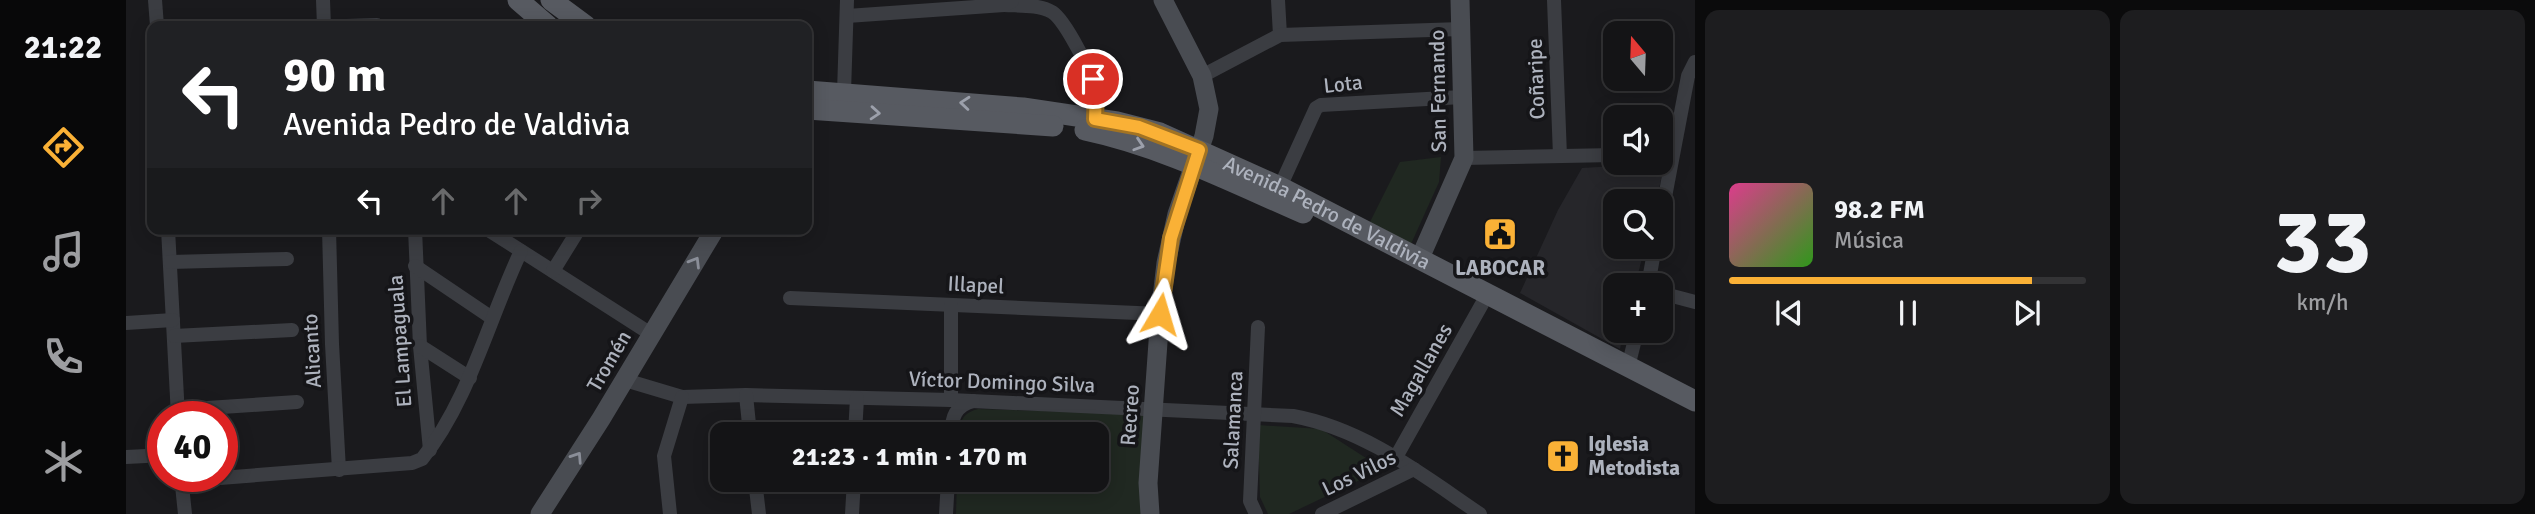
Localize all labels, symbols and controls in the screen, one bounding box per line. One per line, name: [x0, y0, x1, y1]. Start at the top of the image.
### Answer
north arrow: [1603, 21, 1673, 91]
map controls: [1603, 21, 1673, 343]
text: 21:22: [24, 28, 102, 67]
street label: San Fernando: [1424, 29, 1452, 153]
street label: Coñaripe: [1522, 38, 1550, 120]
text: 90 m: [283, 45, 386, 105]
icon: left: [168, 49, 259, 140]
pin: [1063, 49, 1123, 109]
icon: arrive: [1074, 60, 1112, 98]
street label: Lota: [1322, 69, 1364, 99]
one-way arrow: [959, 96, 970, 111]
text: Avenida Pedro de Valdivia: [283, 105, 630, 144]
button: sound: [1603, 105, 1673, 175]
one-way arrow: [870, 106, 881, 121]
icon: directions: [39, 123, 88, 172]
one-way arrow: [1132, 137, 1144, 151]
street label: Avenida Pedro de Valdivia: [1219, 150, 1435, 275]
icon: left: [351, 182, 389, 220]
icon: ahead: [424, 182, 462, 220]
icon: ahead: [497, 182, 535, 220]
icon: right: [570, 182, 608, 220]
text: 33: [2273, 186, 2372, 299]
button: search: [1603, 189, 1673, 259]
text: 98.2 FM: [1834, 194, 1925, 226]
public building icon: LABOCAR: [1481, 215, 1519, 253]
text: Música: [1834, 226, 1904, 255]
icon: music: [39, 227, 88, 276]
place label: LABOCAR: [1455, 255, 1545, 281]
one-way arrow: [687, 257, 700, 270]
street label: Illapel: [947, 271, 1005, 299]
button: +: [1603, 273, 1673, 343]
street label: El Lampaguala: [382, 274, 418, 408]
position arrow: [1123, 277, 1197, 351]
text: km/h: [2296, 288, 2349, 317]
icon: previous: [1770, 294, 1808, 332]
icon: pause: [1889, 294, 1927, 332]
icon: next: [2008, 294, 2046, 332]
street label: Alicanto: [297, 313, 327, 389]
street label: Magallanes: [1384, 319, 1458, 421]
street label: Tromén: [581, 326, 637, 396]
icon: phone: [39, 332, 88, 381]
street label: Víctor Domingo Silva: [908, 366, 1096, 398]
street label: Salamanca: [1217, 370, 1249, 470]
street label: Recreo: [1115, 383, 1145, 447]
speed limit sign: 40: [147, 401, 238, 492]
place label: Iglesia Metodista: [1588, 431, 1680, 481]
icon: climate: [39, 437, 88, 486]
church icon: Iglesia Metodista: [1544, 437, 1582, 475]
text: 21:23 · 1 min · 170 m: [792, 441, 1027, 473]
street label: Los Vilos: [1318, 444, 1400, 502]
one-way arrow: [569, 451, 582, 464]

